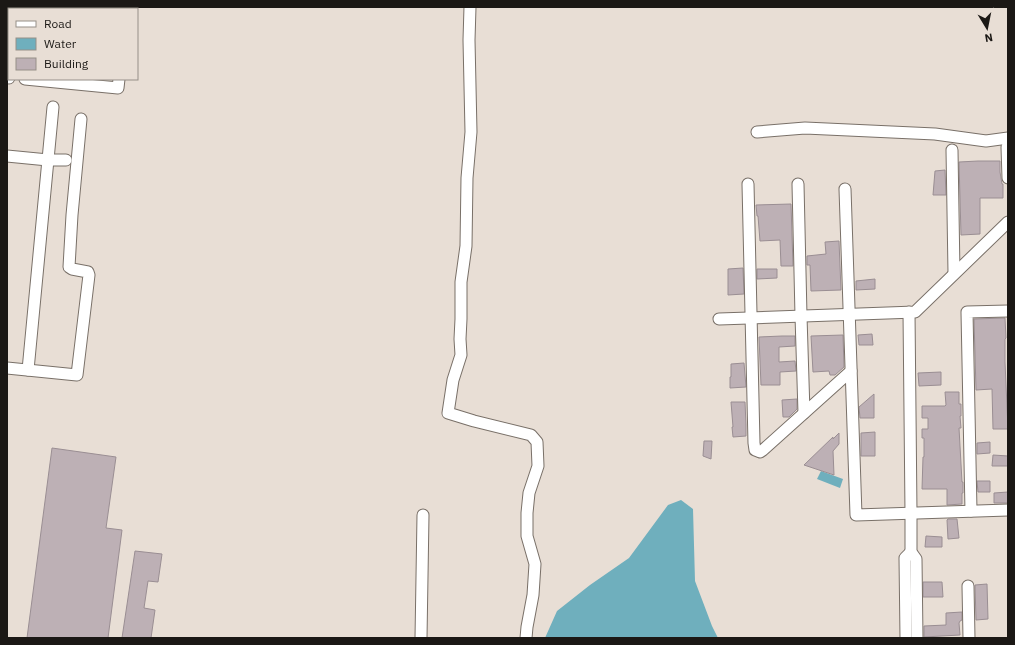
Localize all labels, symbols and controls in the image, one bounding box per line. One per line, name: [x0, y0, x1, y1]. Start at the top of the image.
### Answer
legend: [8, 8, 138, 80]
north arrow: [967, 8, 1007, 48]
text: Road: [44, 16, 72, 31]
text: N: [984, 30, 994, 45]
text: Water: [44, 36, 77, 51]
text: Building: [44, 56, 89, 71]

